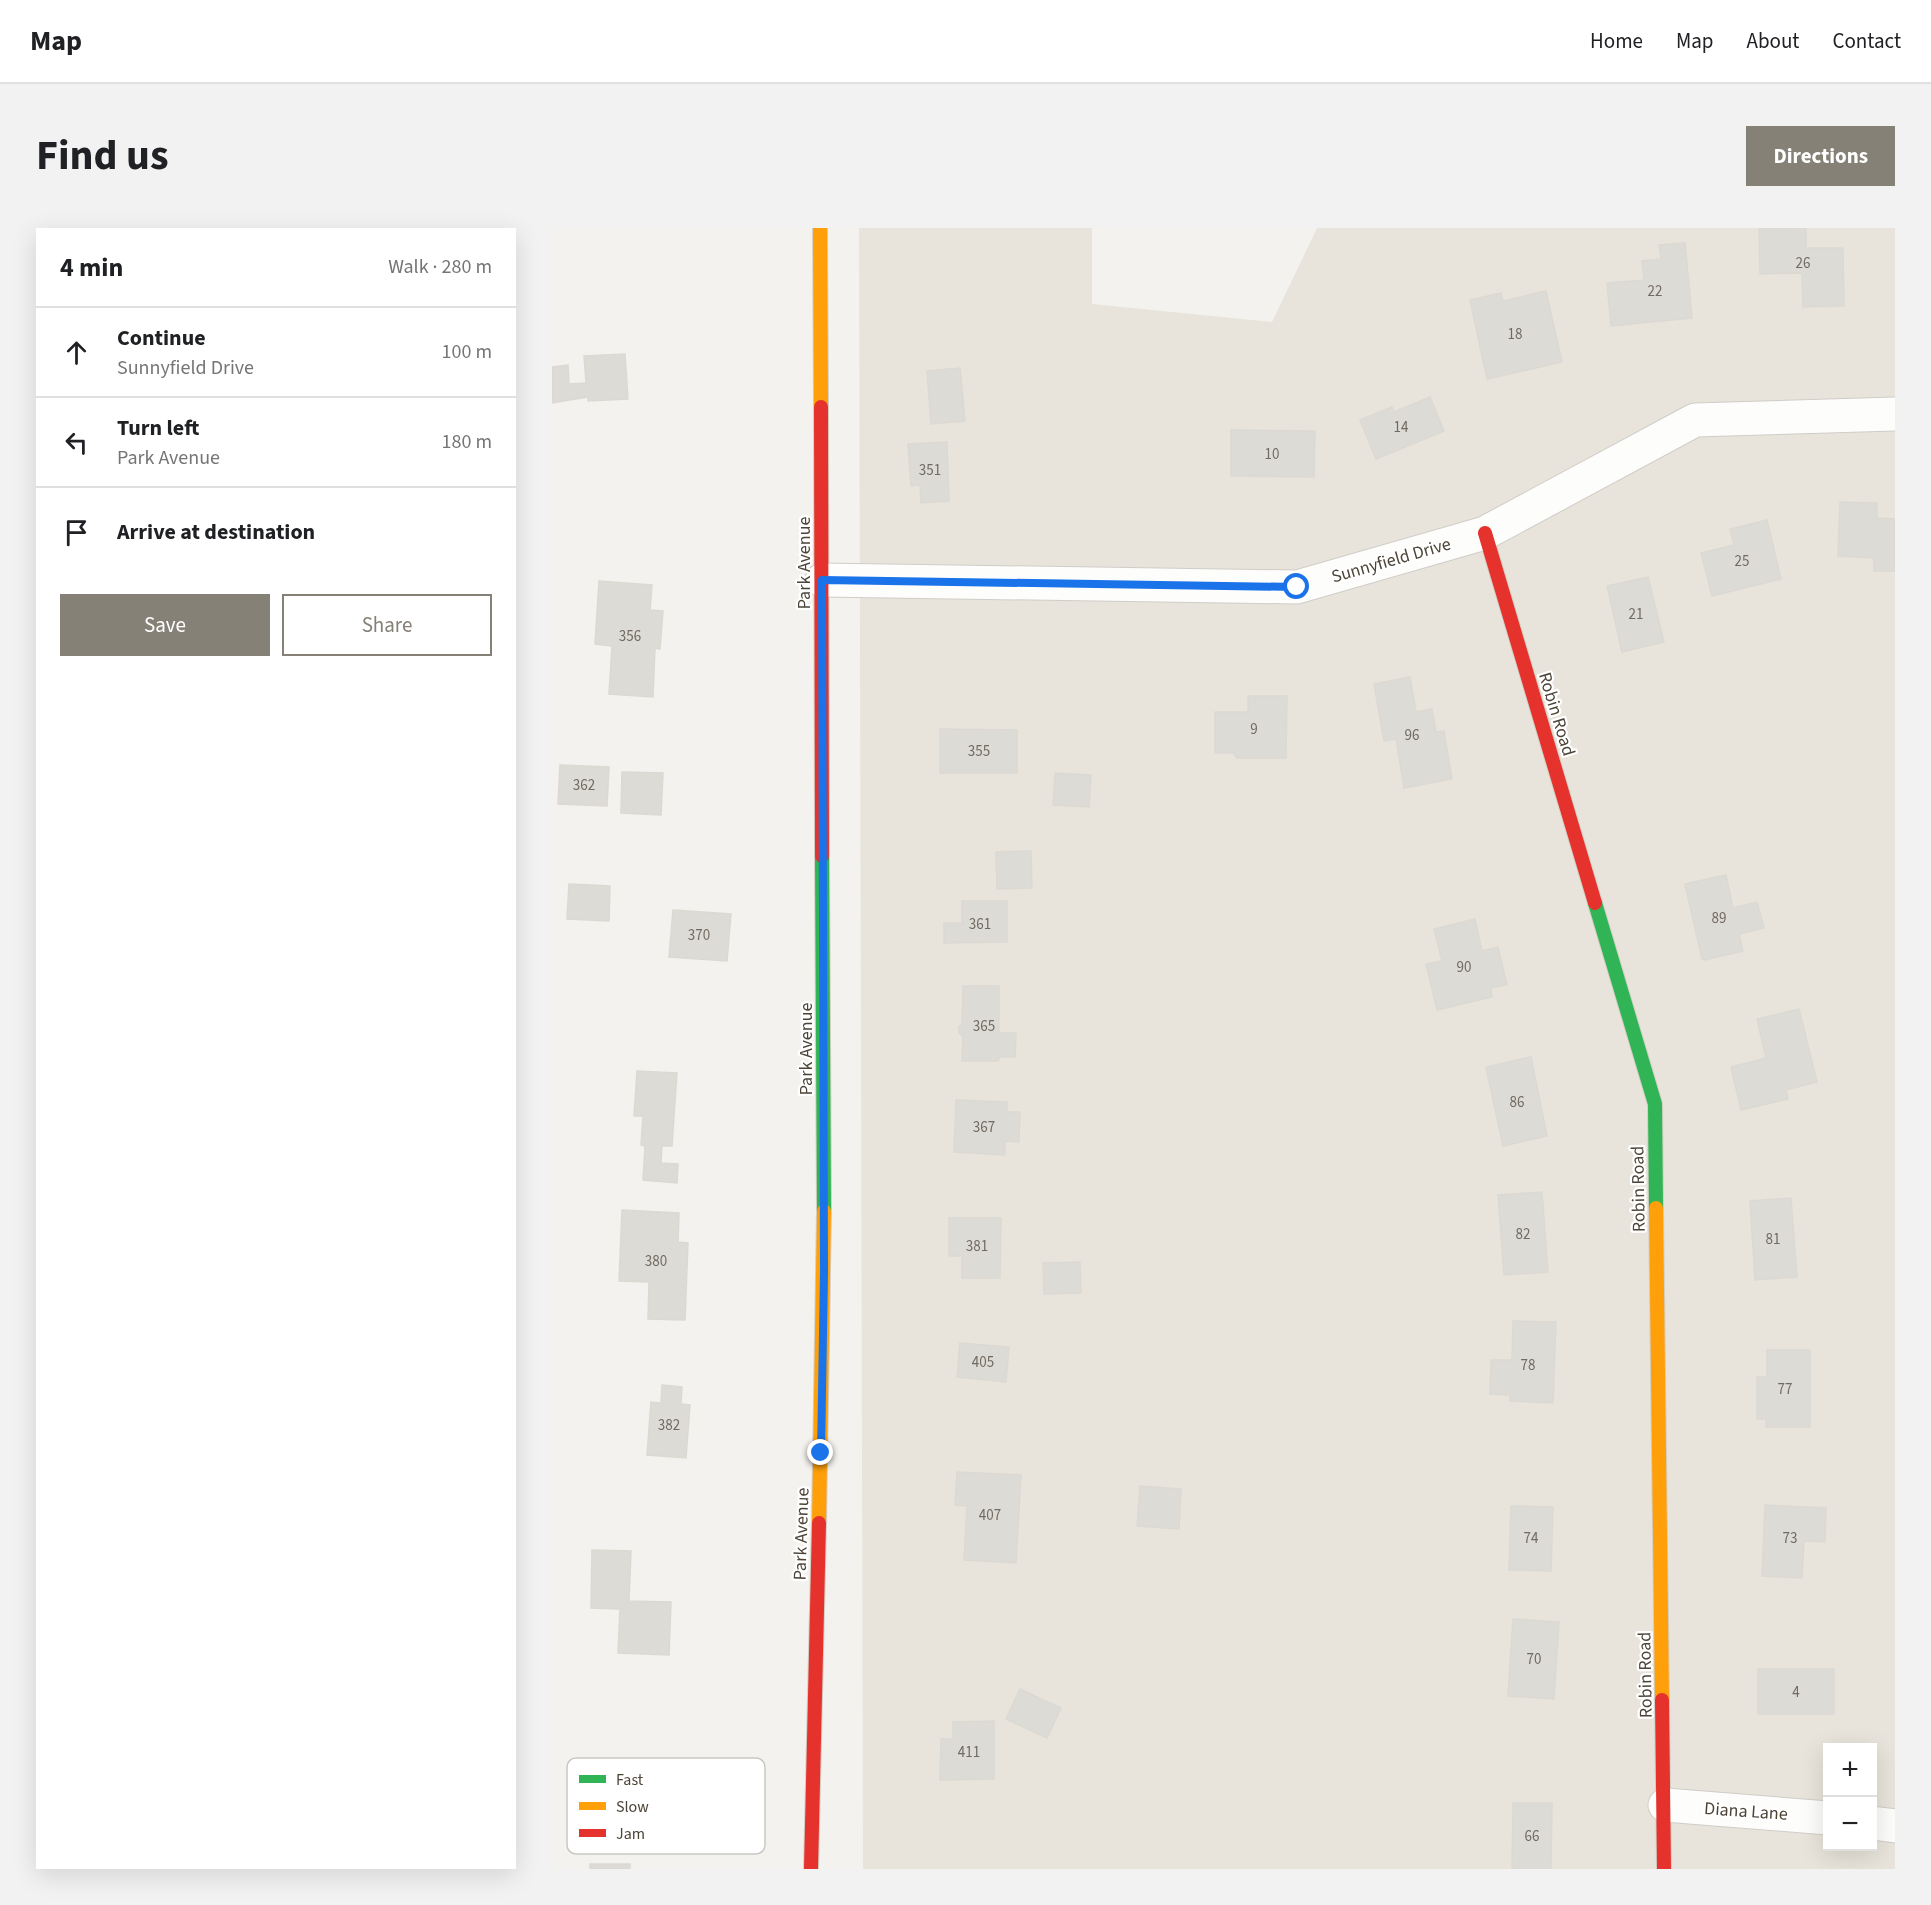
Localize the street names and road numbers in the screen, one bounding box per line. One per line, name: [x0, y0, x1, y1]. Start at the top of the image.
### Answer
street label: Park Avenue: [792, 517, 817, 609]
street label: Sunnyfield Drive: [1328, 531, 1454, 589]
street label: Robin Road: [1532, 669, 1581, 759]
street label: Park Avenue: [794, 1003, 819, 1095]
street label: Robin Road: [1625, 1146, 1652, 1232]
street label: Park Avenue: [787, 1487, 816, 1581]
street label: Robin Road: [1632, 1632, 1659, 1718]
street label: Diana Lane: [1703, 1796, 1789, 1827]

